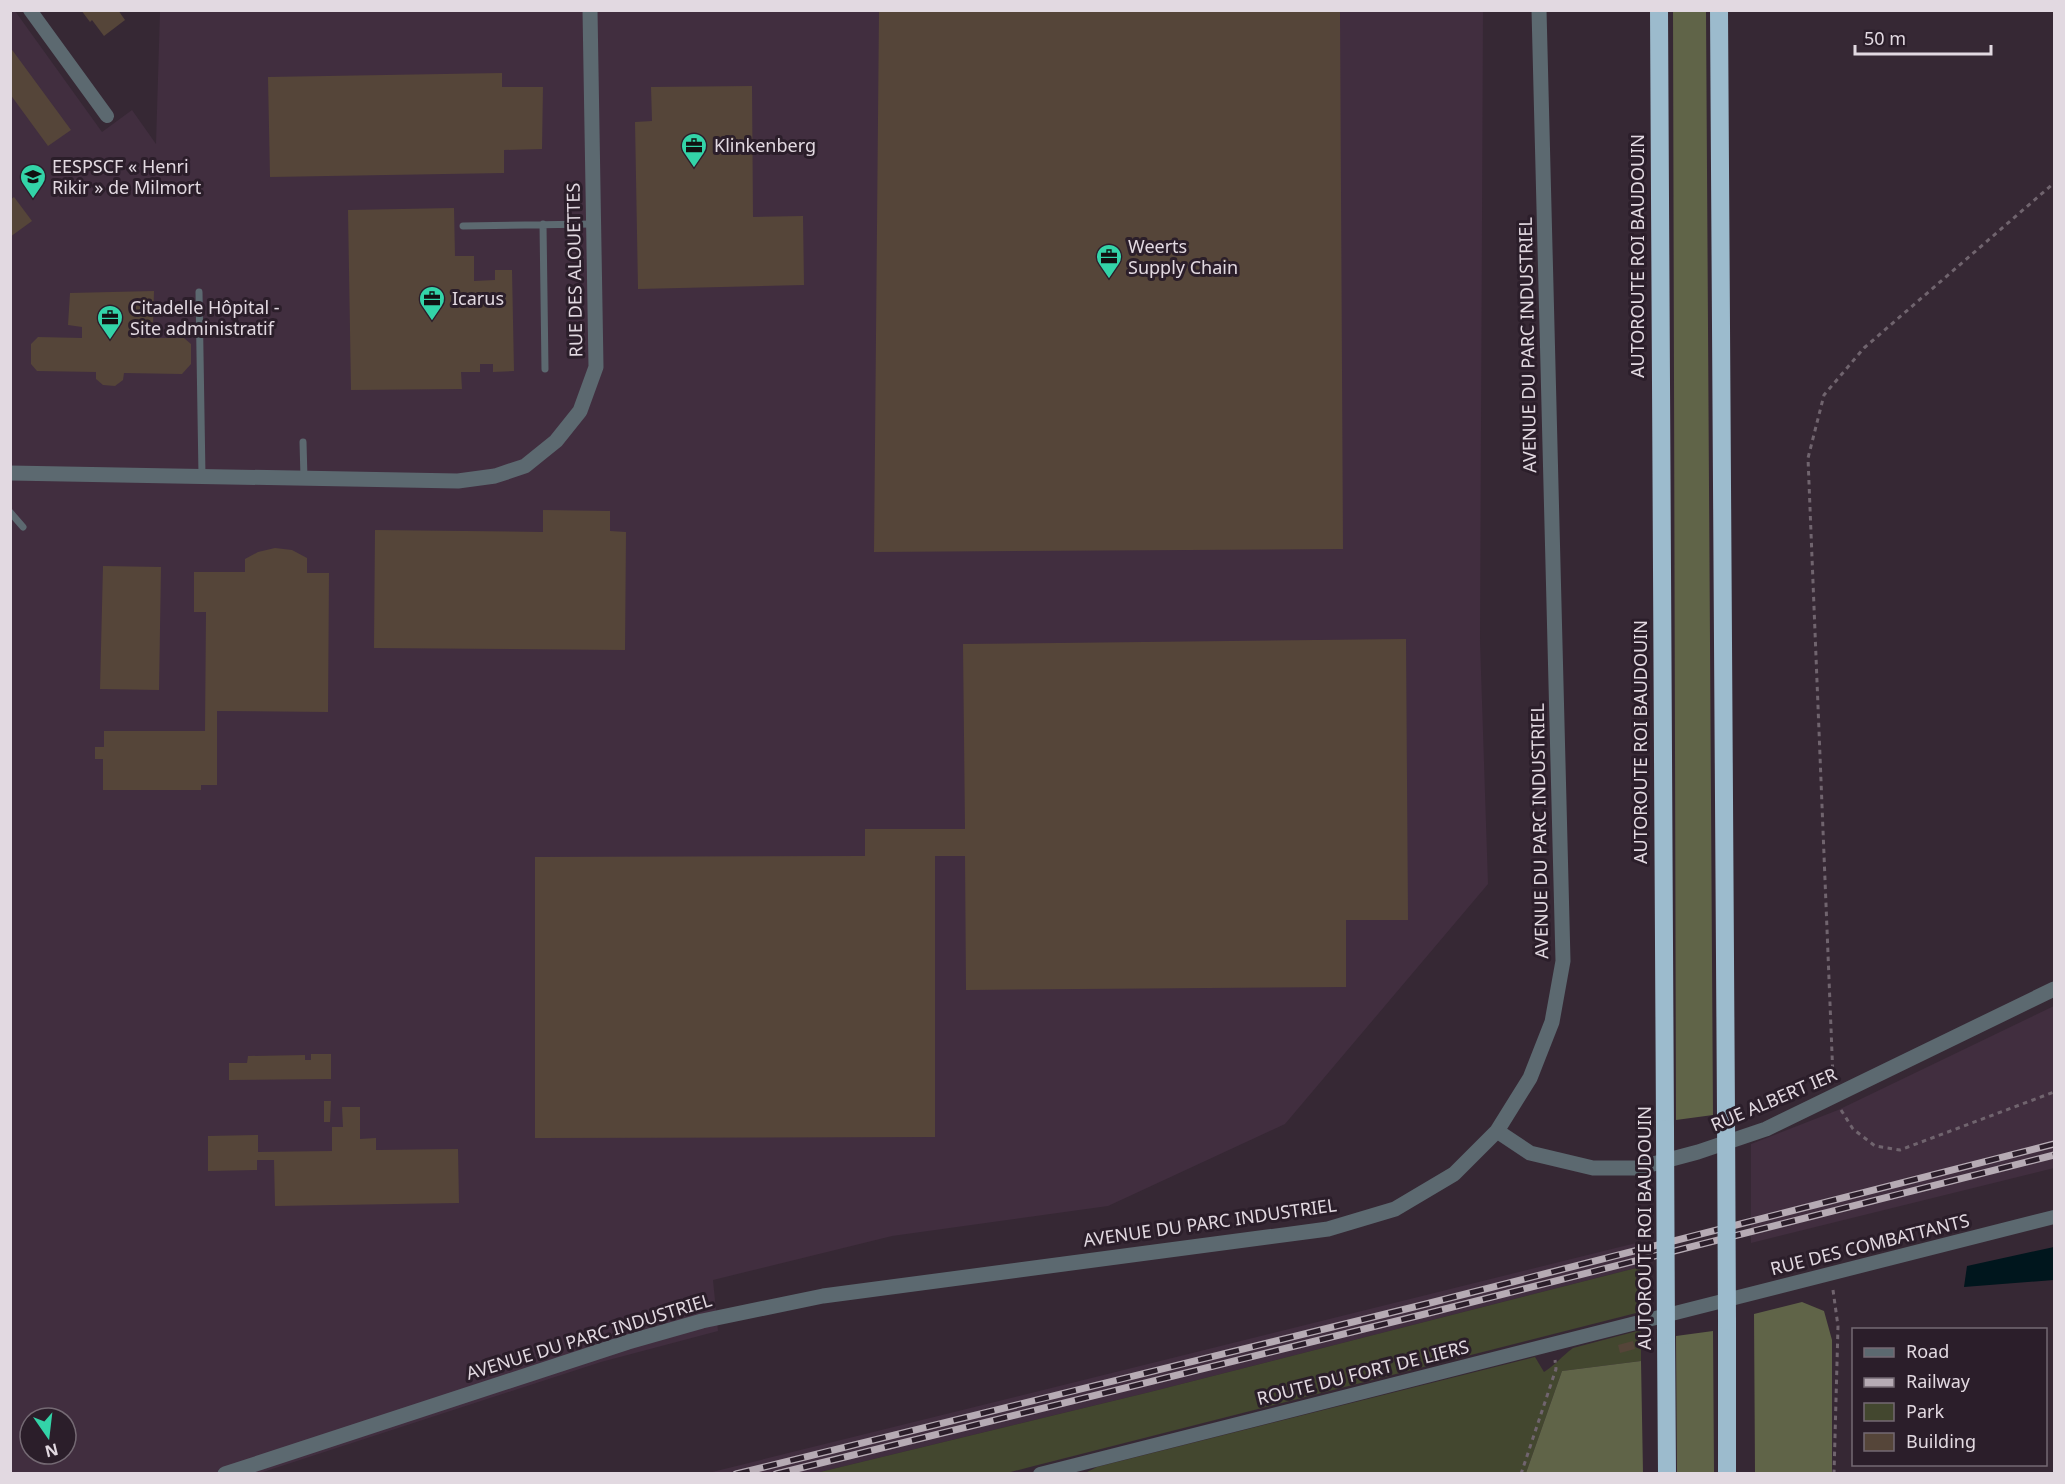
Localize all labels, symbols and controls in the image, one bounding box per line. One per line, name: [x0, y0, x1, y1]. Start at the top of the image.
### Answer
scale bar: [1855, 18, 1992, 56]
text: 50 m: [1864, 26, 1906, 50]
office icon: Klinkenberg: [679, 131, 709, 169]
place label: Klinkenberg: [714, 133, 816, 157]
street label: AUTOROUTE ROI BAUDOUIN: [1625, 134, 1649, 378]
place label: EESPSCF « Henri Rikir » de Milmort: [52, 154, 202, 199]
school or university icon: EESPSCF « Henri Rikir » de Milmort: [18, 162, 48, 200]
street label: RUE DES ALOUETTES: [560, 182, 588, 358]
street label: AVENUE DU PARC INDUSTRIEL: [1513, 217, 1541, 473]
place label: Weerts Supply Chain: [1128, 234, 1238, 279]
office icon: Weerts Supply Chain: [1094, 242, 1124, 280]
office icon: Icarus: [417, 284, 447, 322]
place label: Icarus: [452, 286, 504, 310]
place label: Citadelle Hôpital - Site administratif: [130, 295, 280, 340]
office icon: Citadelle Hôpital - Site administratif: [95, 303, 125, 341]
street label: AUTOROUTE ROI BAUDOUIN: [1628, 620, 1652, 864]
street label: AVENUE DU PARC INDUSTRIEL: [1525, 703, 1553, 959]
street label: RUE ALBERT IER: [1707, 1062, 1840, 1136]
street label: AUTOROUTE ROI BAUDOUIN: [1632, 1106, 1656, 1350]
street label: AVENUE DU PARC INDUSTRIEL: [1082, 1192, 1338, 1252]
street label: RUE DES COMBATTANTS: [1768, 1208, 1972, 1280]
street label: AVENUE DU PARC INDUSTRIEL: [463, 1287, 714, 1385]
legend: [1852, 1328, 2047, 1466]
street label: ROUTE DU FORT DE LIERS: [1254, 1334, 1471, 1410]
text: Road: [1906, 1339, 1949, 1363]
text: Railway: [1906, 1369, 1971, 1393]
text: Park: [1906, 1399, 1944, 1423]
north arrow: [18, 1406, 78, 1466]
text: Building: [1906, 1429, 1976, 1453]
text: N: [43, 1438, 61, 1463]

